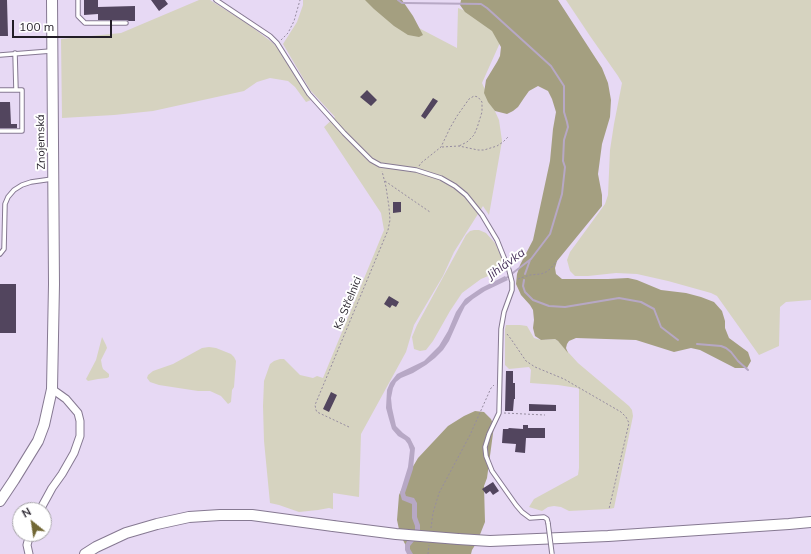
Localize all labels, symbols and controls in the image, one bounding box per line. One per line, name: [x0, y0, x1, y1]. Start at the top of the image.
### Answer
scale bar: [14, 12, 114, 38]
text: 100 m: [19, 19, 54, 34]
street label: Znojemská: [34, 114, 48, 170]
water label: Jihlávka: [484, 245, 528, 283]
street label: Ke Střelnici: [331, 275, 365, 331]
north arrow: [12, 502, 52, 542]
text: N: [19, 504, 34, 521]

